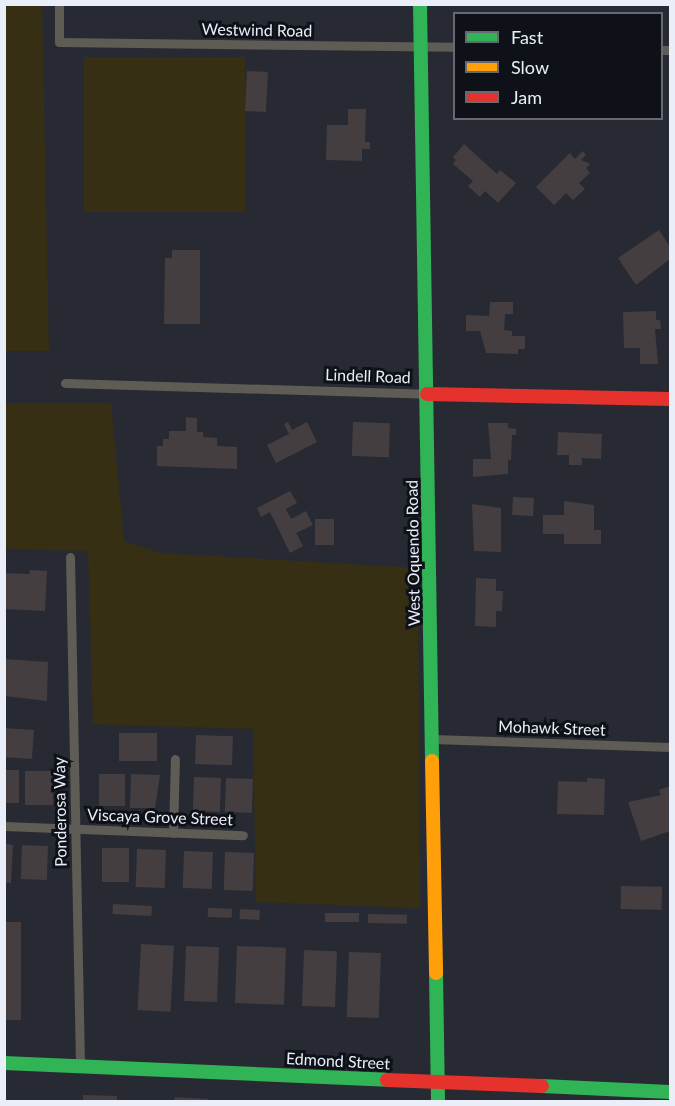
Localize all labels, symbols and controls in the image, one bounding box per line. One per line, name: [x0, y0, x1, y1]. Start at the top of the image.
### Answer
legend: [453, 12, 663, 120]
street label: Westwind Road: [202, 19, 312, 41]
text: Fast: [511, 26, 543, 48]
text: Slow: [511, 56, 549, 78]
text: Jam: [511, 86, 542, 108]
street label: Lindell Road: [325, 365, 411, 387]
street label: West Oquendo Road: [402, 480, 424, 626]
street label: Mohawk Street: [498, 717, 606, 739]
street label: Ponderosa Way: [49, 757, 71, 867]
street label: Viscaya Grove Street: [87, 805, 233, 829]
street label: Edmond Street: [285, 1049, 391, 1073]

